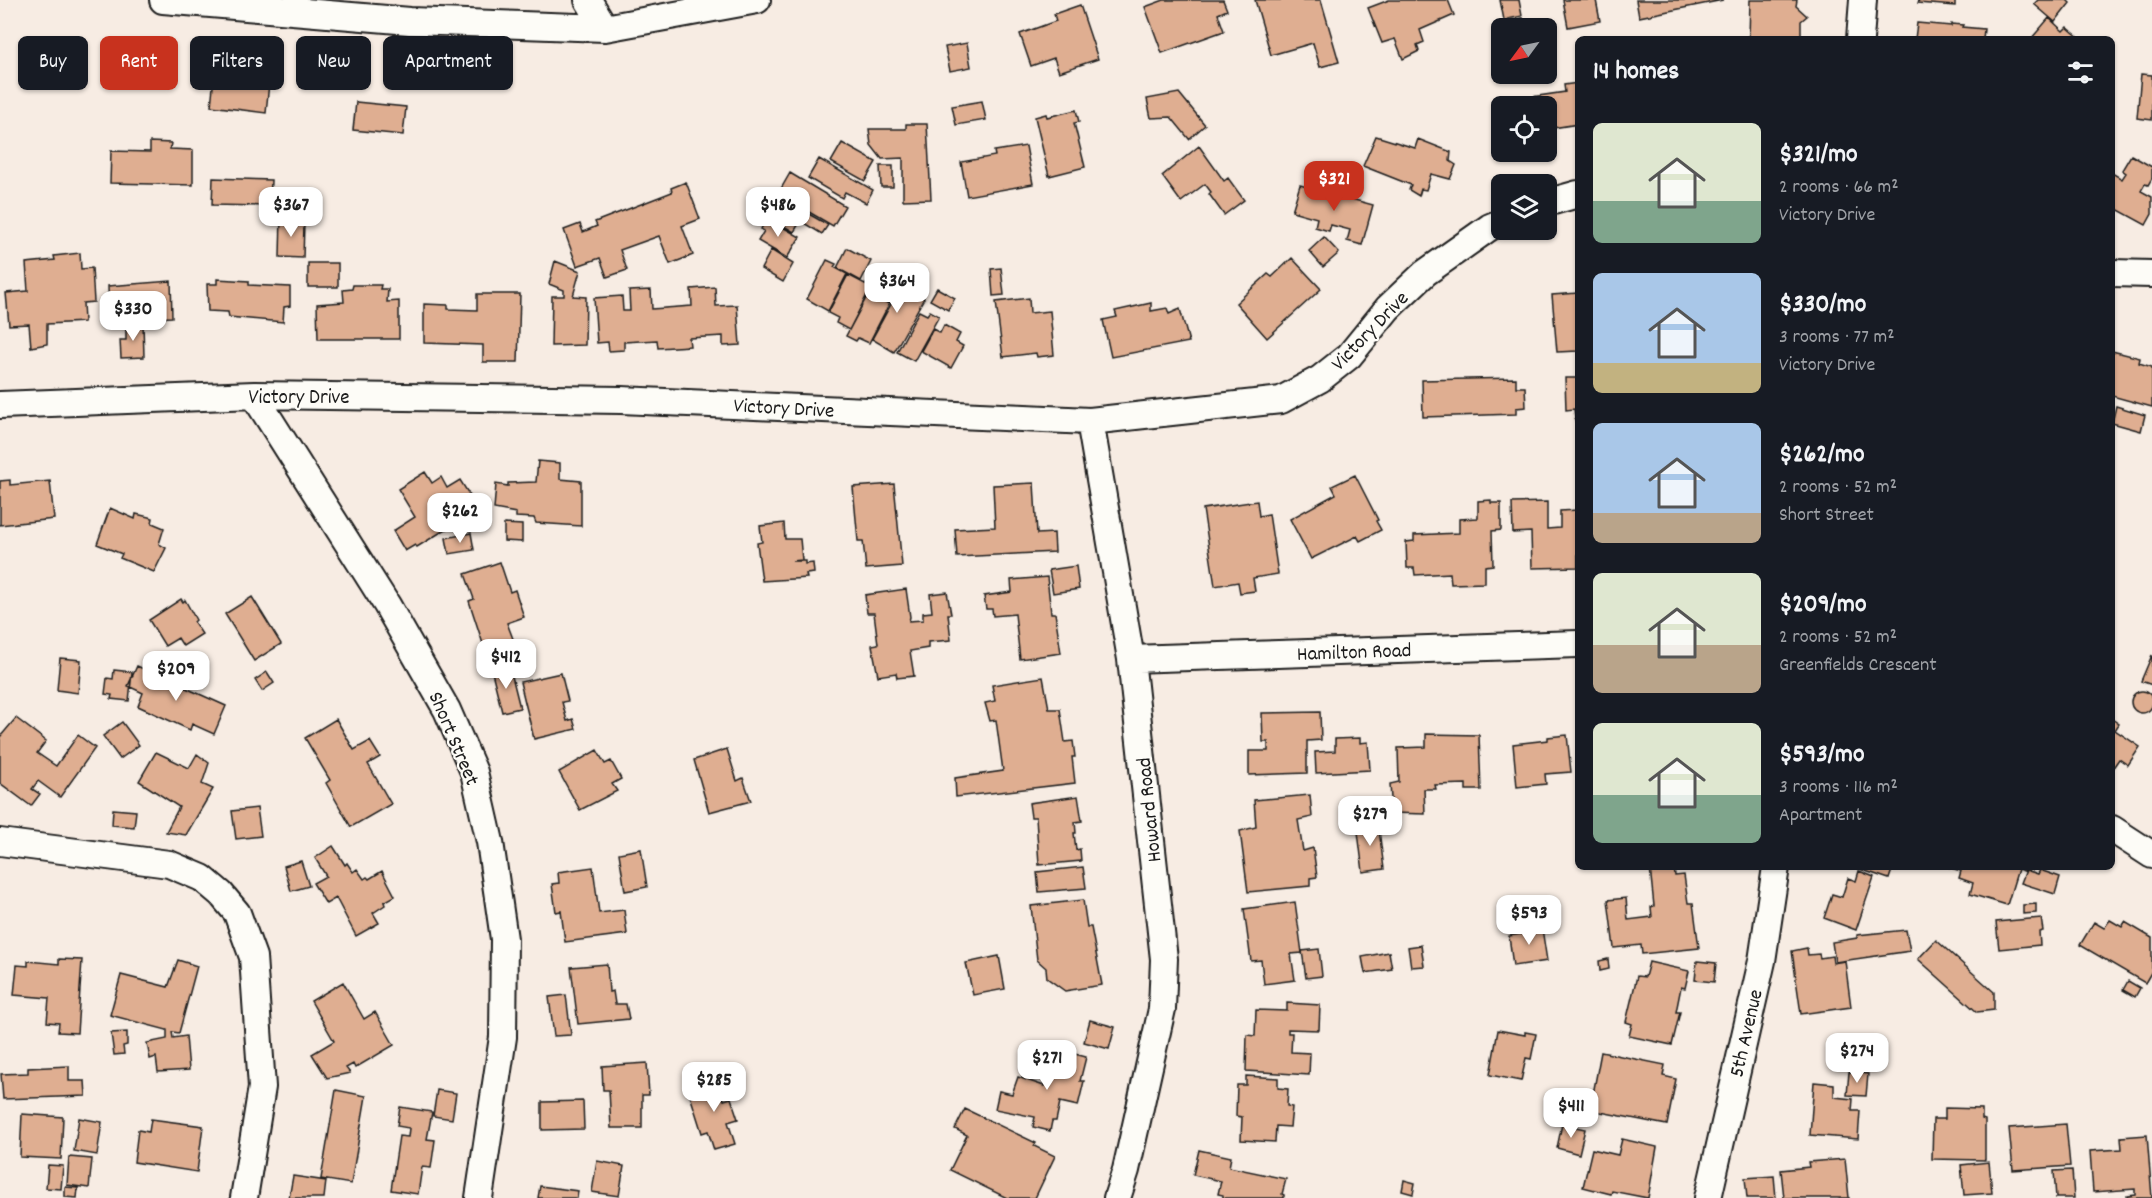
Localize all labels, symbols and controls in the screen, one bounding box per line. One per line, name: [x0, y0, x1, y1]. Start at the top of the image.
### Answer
north arrow: [1491, 18, 1557, 84]
map controls: [1491, 18, 1557, 240]
chip: Buy: [18, 36, 88, 90]
chip: Rent: [100, 36, 178, 90]
chip: Filters: [190, 36, 284, 90]
chip: New: [296, 36, 371, 90]
chip: Apartment: [383, 36, 513, 90]
text: 14 homes: [1593, 54, 1679, 91]
icon: filters: [2064, 56, 2097, 89]
button: locate: [1491, 96, 1557, 162]
text: $321/mo: [1779, 137, 1858, 174]
icon: home: [1641, 147, 1713, 219]
pin: $321: [1298, 161, 1370, 212]
text: $321: [1318, 166, 1350, 194]
button: layers: [1491, 174, 1557, 240]
text: 2 rooms · 66 m²: [1779, 174, 1899, 202]
pin: $367: [255, 187, 327, 238]
pin: $486: [742, 187, 814, 238]
text: $367: [273, 192, 309, 220]
text: $486: [760, 192, 796, 220]
text: Victory Drive: [1779, 202, 1875, 230]
pin: $364: [861, 263, 933, 314]
text: $364: [878, 268, 916, 296]
street label: Victory Drive: [1325, 285, 1417, 379]
text: $330/mo: [1779, 287, 1866, 324]
pin: $330: [97, 291, 169, 342]
text: $330: [114, 296, 152, 324]
icon: home: [1641, 297, 1713, 369]
text: 3 rooms · 77 m²: [1779, 324, 1895, 352]
text: Victory Drive: [1779, 352, 1875, 380]
street label: Victory Drive: [248, 384, 350, 414]
street label: Victory Drive: [733, 392, 835, 428]
text: $262/mo: [1779, 437, 1865, 474]
icon: home: [1641, 447, 1713, 519]
text: 2 rooms · 52 m²: [1779, 474, 1897, 502]
pin: $262: [424, 493, 496, 544]
text: $262: [441, 498, 479, 526]
text: Short Street: [1779, 502, 1874, 530]
text: $209/mo: [1779, 587, 1866, 624]
icon: home: [1641, 597, 1713, 669]
text: 2 rooms · 52 m²: [1779, 624, 1897, 652]
street label: Hamilton Road: [1296, 637, 1412, 671]
pin: $412: [470, 639, 542, 690]
text: $412: [490, 644, 522, 672]
pin: $209: [140, 651, 212, 702]
text: Greenfields Crescent: [1779, 652, 1937, 680]
text: $209: [157, 656, 195, 684]
street label: Short Street: [419, 687, 486, 791]
text: $593/mo: [1779, 737, 1865, 774]
icon: home: [1641, 747, 1713, 819]
street label: Howard Road: [1131, 756, 1171, 864]
text: 3 rooms · 116 m²: [1779, 774, 1898, 802]
pin: $279: [1334, 796, 1406, 847]
text: $279: [1352, 801, 1388, 829]
text: Apartment: [1779, 802, 1862, 830]
pin: $593: [1493, 895, 1565, 946]
text: $593: [1510, 900, 1548, 928]
street label: 5th Avenue: [1723, 987, 1773, 1081]
pin: $274: [1821, 1033, 1893, 1084]
text: $274: [1840, 1038, 1874, 1066]
pin: $271: [1011, 1040, 1083, 1091]
text: $271: [1032, 1045, 1062, 1073]
pin: $285: [678, 1062, 750, 1113]
text: $285: [696, 1067, 732, 1095]
pin: $411: [1535, 1088, 1607, 1139]
text: $411: [1557, 1093, 1585, 1121]

